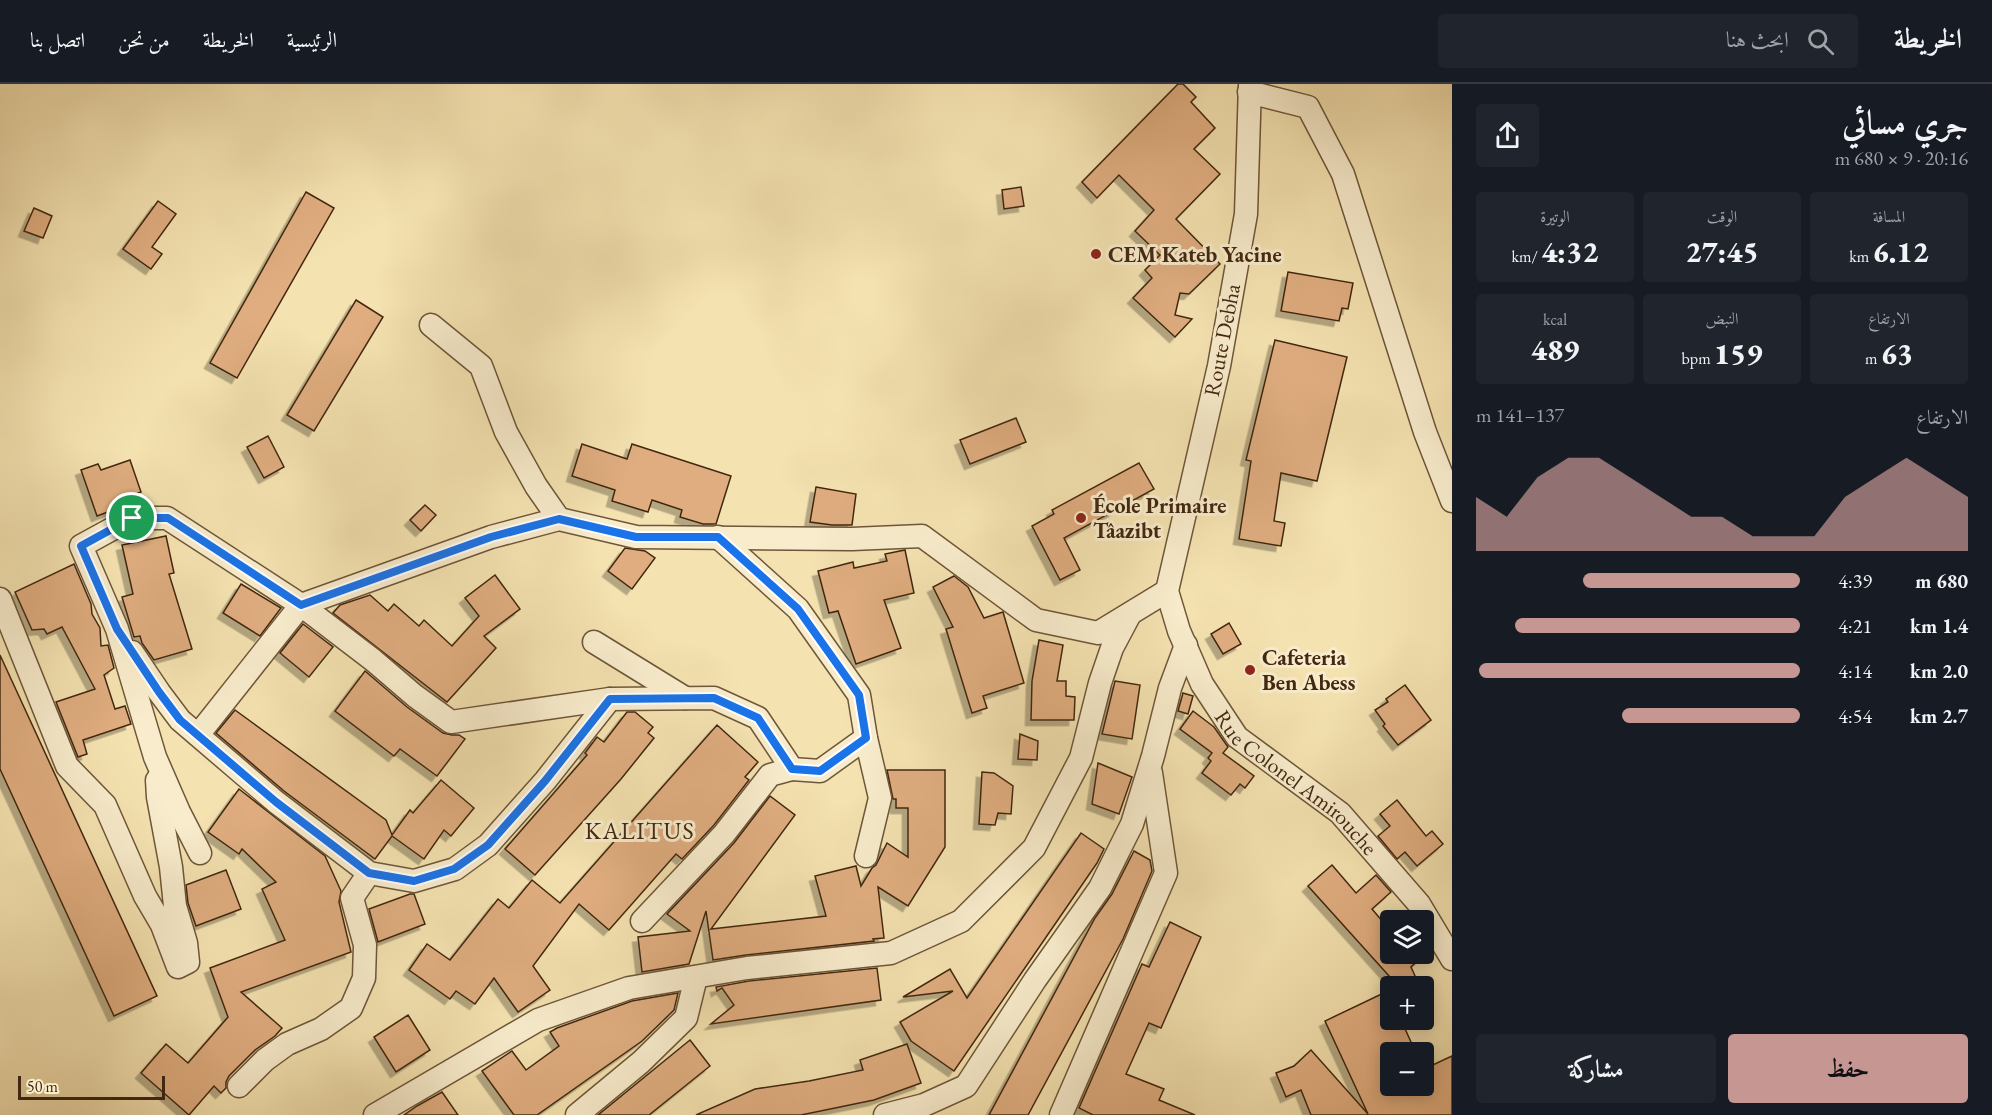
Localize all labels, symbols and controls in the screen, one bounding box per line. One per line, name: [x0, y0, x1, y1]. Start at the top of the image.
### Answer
search box: [1438, 14, 1858, 68]
text: الخريطة: [1894, 20, 1962, 56]
text: ابحث هنا: [1726, 25, 1789, 54]
icon: search: [1804, 25, 1837, 58]
text: اتصل بنا: [30, 26, 85, 53]
text: من نحن: [118, 26, 170, 53]
text: الخريطة: [203, 26, 254, 53]
text: الرئيسية: [287, 26, 337, 53]
text: جري مسائي: [1842, 101, 1968, 144]
button: share: [1476, 104, 1539, 167]
text: 20:16 · 9 × 680 m: [1835, 145, 1968, 171]
text: الوتيرة: [1540, 206, 1570, 227]
text: الوقت: [1707, 206, 1737, 227]
text: المسافة: [1873, 206, 1905, 227]
text: 4:32: [1541, 232, 1598, 271]
text: 27:45: [1685, 232, 1759, 271]
text: 6.12: [1873, 232, 1929, 271]
place label: CEM Kateb Yacine: [1108, 240, 1282, 269]
text: /km: [1512, 246, 1541, 267]
text: km: [1849, 246, 1873, 267]
marker: CEM Kateb Yacine: [1089, 247, 1103, 261]
street label: Route Debha: [1197, 281, 1247, 399]
text: النبض: [1706, 308, 1738, 329]
text: الارتفاع: [1868, 308, 1910, 329]
text: kcal: [1543, 309, 1567, 330]
text: 489: [1531, 330, 1579, 369]
text: 159: [1714, 334, 1762, 373]
text: 63: [1881, 334, 1913, 373]
text: bpm: [1682, 348, 1714, 369]
text: m: [1865, 348, 1881, 369]
text: 137–141 m: [1476, 402, 1564, 428]
text: الارتفاع: [1916, 404, 1968, 430]
place label: École Primaire Tâazibt: [1093, 491, 1226, 545]
pin: [106, 492, 157, 543]
icon: arrive: [115, 501, 148, 534]
marker: École Primaire Tâazibt: [1074, 511, 1088, 525]
text: 4:39: [1838, 568, 1872, 594]
text: 680 m: [1915, 568, 1968, 594]
text: 4:21: [1838, 613, 1872, 639]
text: 1.4 km: [1910, 613, 1968, 639]
place label: Cafeteria Ben Abess: [1262, 643, 1355, 697]
text: 4:14: [1838, 658, 1872, 684]
text: 2.0 km: [1910, 658, 1968, 684]
marker: Cafeteria Ben Abess: [1243, 663, 1257, 677]
text: 4:54: [1838, 703, 1872, 729]
text: 2.7 km: [1910, 703, 1968, 729]
street label: Rue Colonel Amirouche: [1208, 704, 1385, 861]
district label: KALITUS: [585, 815, 695, 846]
map controls: [1380, 910, 1434, 1096]
button: layers: [1380, 910, 1434, 964]
button: +: [1380, 976, 1434, 1030]
button: مشاركة: [1476, 1034, 1716, 1103]
button: حفظ: [1728, 1034, 1968, 1103]
button: −: [1380, 1042, 1434, 1096]
scale bar: [18, 1073, 165, 1100]
text: 50 m: [27, 1076, 58, 1097]

